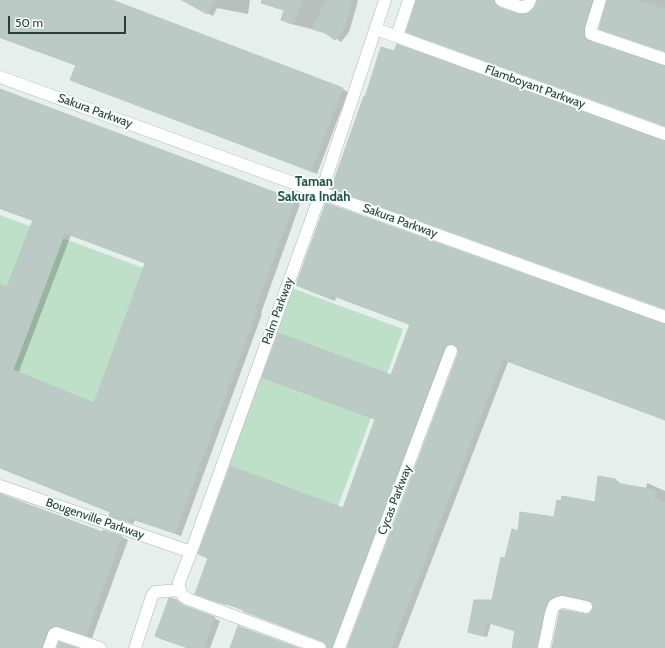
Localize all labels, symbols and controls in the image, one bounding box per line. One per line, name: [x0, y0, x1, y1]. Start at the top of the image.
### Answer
scale bar: [10, 8, 128, 34]
text: 50 m: [15, 15, 43, 30]
street label: Flamboyant Parkway: [483, 62, 587, 112]
street label: Sakura Parkway: [56, 91, 134, 131]
district label: Taman Sakura Indah: [278, 174, 350, 205]
street label: Sakura Parkway: [361, 201, 439, 241]
street label: Palm Parkway: [259, 275, 297, 347]
street label: Cycas Parkway: [375, 463, 415, 537]
street label: Bougenville Parkway: [44, 495, 146, 543]

